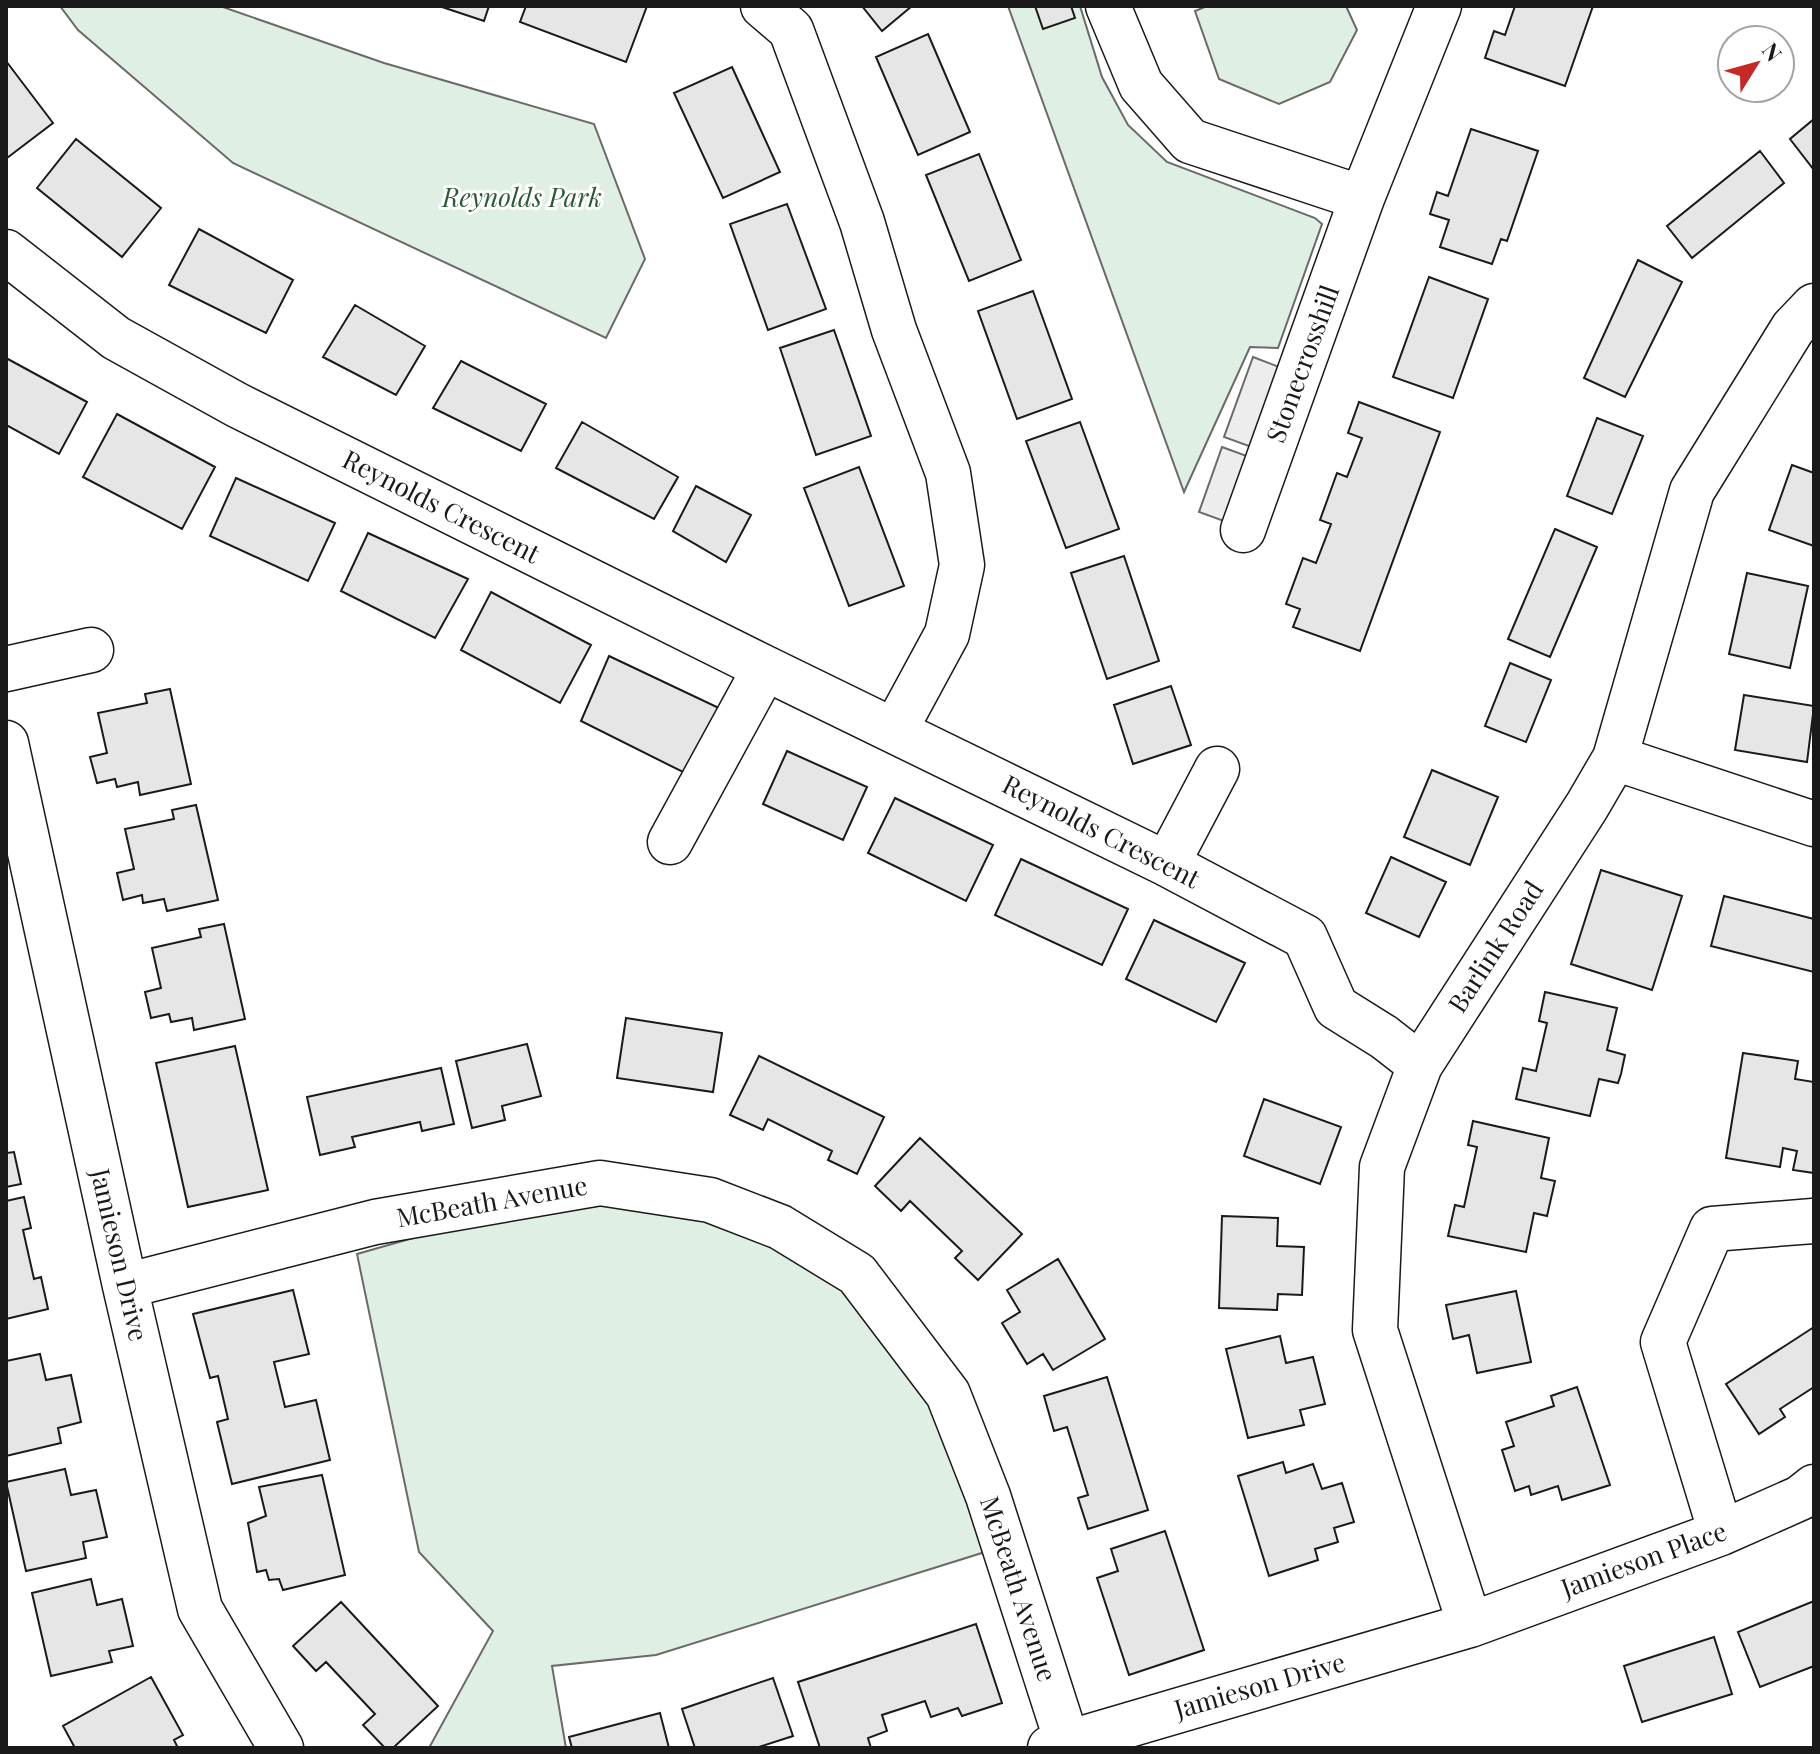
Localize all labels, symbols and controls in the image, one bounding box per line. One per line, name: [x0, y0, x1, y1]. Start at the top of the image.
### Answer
north arrow: [1716, 24, 1796, 104]
text: N: [1756, 36, 1790, 67]
park label: Reynolds Park: [441, 179, 602, 214]
street label: Stonecrosshill: [1257, 280, 1346, 447]
street label: Reynolds Crescent: [337, 441, 547, 571]
street label: Reynolds Crescent: [997, 766, 1207, 896]
street label: Barlink Road: [1439, 874, 1550, 1019]
street label: Jamieson Drive: [83, 1164, 157, 1344]
street label: McBeath Avenue: [394, 1167, 590, 1235]
street label: McBeath Avenue: [973, 1491, 1066, 1686]
street label: Jamieson Place: [1555, 1512, 1731, 1605]
street label: Jamieson Drive: [1169, 1643, 1349, 1726]

